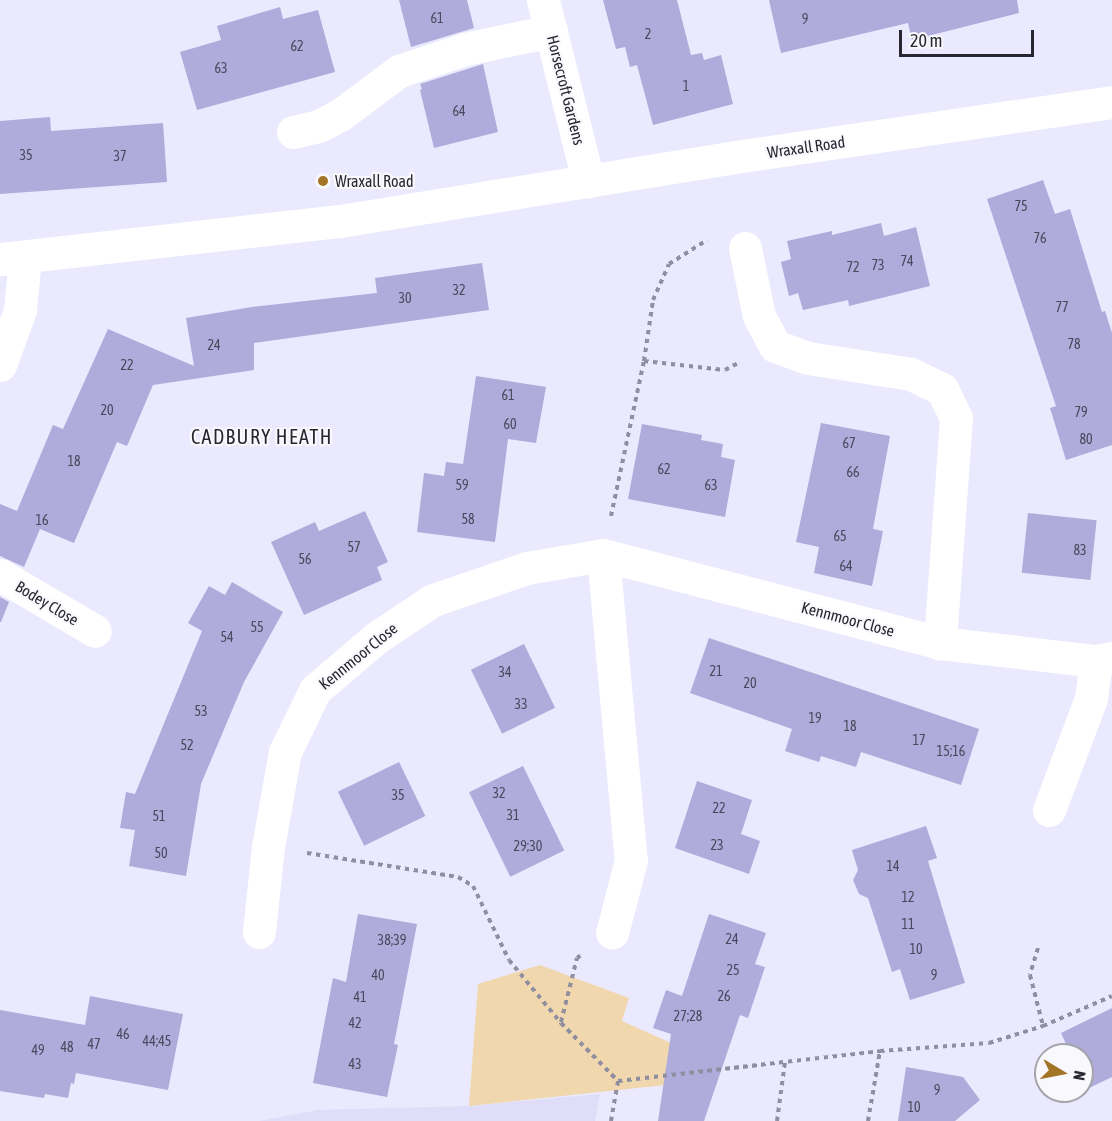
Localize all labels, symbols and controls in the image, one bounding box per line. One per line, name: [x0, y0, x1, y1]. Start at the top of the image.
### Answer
house number: 61: [430, 10, 444, 26]
house number: 9: [802, 11, 808, 27]
scale bar: [902, 18, 1037, 56]
house number: 2: [645, 26, 651, 42]
text: 20 m: [910, 30, 942, 51]
street label: Horsecroft Gardens: [543, 33, 589, 147]
house number: 62: [290, 38, 304, 54]
house number: 63: [214, 60, 228, 76]
house number: 1: [683, 78, 689, 94]
house number: 64: [452, 103, 466, 119]
street label: Wraxall Road: [766, 132, 846, 162]
house number: 35: [19, 147, 33, 163]
house number: 37: [113, 148, 127, 164]
place label: Wraxall Road: [335, 171, 414, 191]
marker: Wraxall Road: [316, 174, 330, 188]
house number: 75: [1014, 198, 1028, 214]
house number: 76: [1033, 230, 1047, 246]
house number: 74: [900, 253, 914, 269]
house number: 73: [871, 257, 885, 273]
house number: 72: [846, 259, 860, 275]
house number: 32: [452, 282, 466, 298]
house number: 30: [398, 290, 412, 306]
house number: 77: [1055, 299, 1069, 315]
house number: 78: [1067, 336, 1081, 352]
house number: 24: [207, 337, 221, 353]
house number: 22: [120, 357, 134, 373]
house number: 61: [501, 387, 515, 403]
house number: 20: [100, 402, 114, 418]
house number: 79: [1074, 404, 1088, 420]
house number: 60: [503, 416, 517, 432]
district label: CADBURY HEATH: [191, 424, 333, 448]
house number: 80: [1079, 431, 1093, 447]
house number: 67: [842, 435, 856, 451]
house number: 18: [67, 453, 81, 469]
house number: 62: [657, 461, 671, 477]
house number: 66: [846, 464, 860, 480]
house number: 59: [455, 477, 469, 493]
house number: 63: [704, 477, 718, 493]
house number: 58: [461, 511, 475, 527]
house number: 16: [35, 512, 49, 528]
house number: 65: [833, 528, 847, 544]
house number: 57: [347, 539, 361, 555]
house number: 83: [1073, 542, 1087, 558]
house number: 56: [298, 551, 312, 567]
house number: 64: [839, 558, 853, 574]
street label: Bodey Close: [12, 577, 82, 629]
street label: Kennmoor Close: [799, 597, 897, 641]
street label: Kennmoor Close: [315, 618, 401, 694]
house number: 55: [250, 619, 264, 635]
house number: 54: [220, 629, 234, 645]
house number: 21: [709, 663, 723, 679]
house number: 34: [498, 664, 512, 680]
house number: 20: [743, 675, 757, 691]
house number: 33: [514, 696, 528, 712]
house number: 53: [194, 703, 208, 719]
house number: 19: [808, 710, 822, 726]
house number: 18: [843, 718, 857, 734]
house number: 17: [912, 732, 926, 748]
house number: 52: [180, 737, 194, 753]
house number: 15;16: [937, 743, 965, 759]
house number: 32: [492, 785, 506, 801]
house number: 35: [391, 787, 405, 803]
house number: 22: [712, 800, 726, 816]
house number: 31: [506, 807, 520, 823]
house number: 51: [152, 808, 166, 824]
house number: 23: [710, 837, 724, 853]
house number: 29;30: [514, 838, 542, 854]
house number: 50: [154, 845, 168, 861]
house number: 14: [886, 858, 900, 874]
house number: 12: [901, 889, 915, 905]
house number: 11: [901, 916, 915, 932]
house number: 24: [725, 931, 739, 947]
house number: 38;39: [378, 932, 406, 948]
house number: 10: [909, 941, 923, 957]
house number: 25: [726, 962, 740, 978]
house number: 40: [371, 967, 385, 983]
house number: 9: [931, 967, 937, 983]
house number: 26: [717, 988, 731, 1004]
house number: 41: [353, 989, 367, 1005]
house number: 27;28: [674, 1008, 702, 1024]
house number: 42: [348, 1015, 362, 1031]
house number: 46: [116, 1026, 130, 1042]
house number: 44;45: [143, 1033, 171, 1049]
house number: 47: [87, 1036, 101, 1052]
house number: 48: [60, 1039, 74, 1055]
house number: 49: [31, 1042, 45, 1058]
north arrow: [1034, 1043, 1094, 1103]
house number: 43: [348, 1056, 362, 1072]
text: N: [1070, 1070, 1089, 1082]
house number: 9: [934, 1082, 940, 1098]
house number: 10: [907, 1099, 921, 1115]

